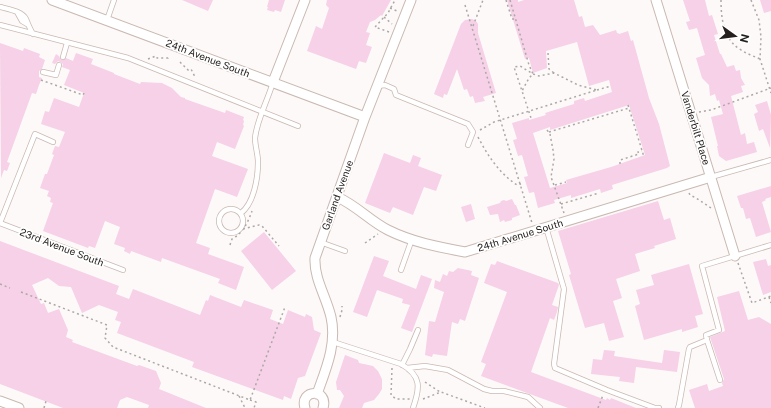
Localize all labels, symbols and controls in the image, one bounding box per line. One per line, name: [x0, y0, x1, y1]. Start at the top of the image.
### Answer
north arrow: [715, 16, 755, 56]
text: N: [738, 33, 752, 44]
street label: 24th Avenue South: [164, 36, 252, 80]
street label: Vanderbilt Place: [679, 90, 713, 167]
street label: Garland Avenue: [319, 158, 355, 232]
street label: 24th Avenue South: [476, 216, 564, 254]
street label: 23rd Avenue South: [18, 225, 106, 269]

